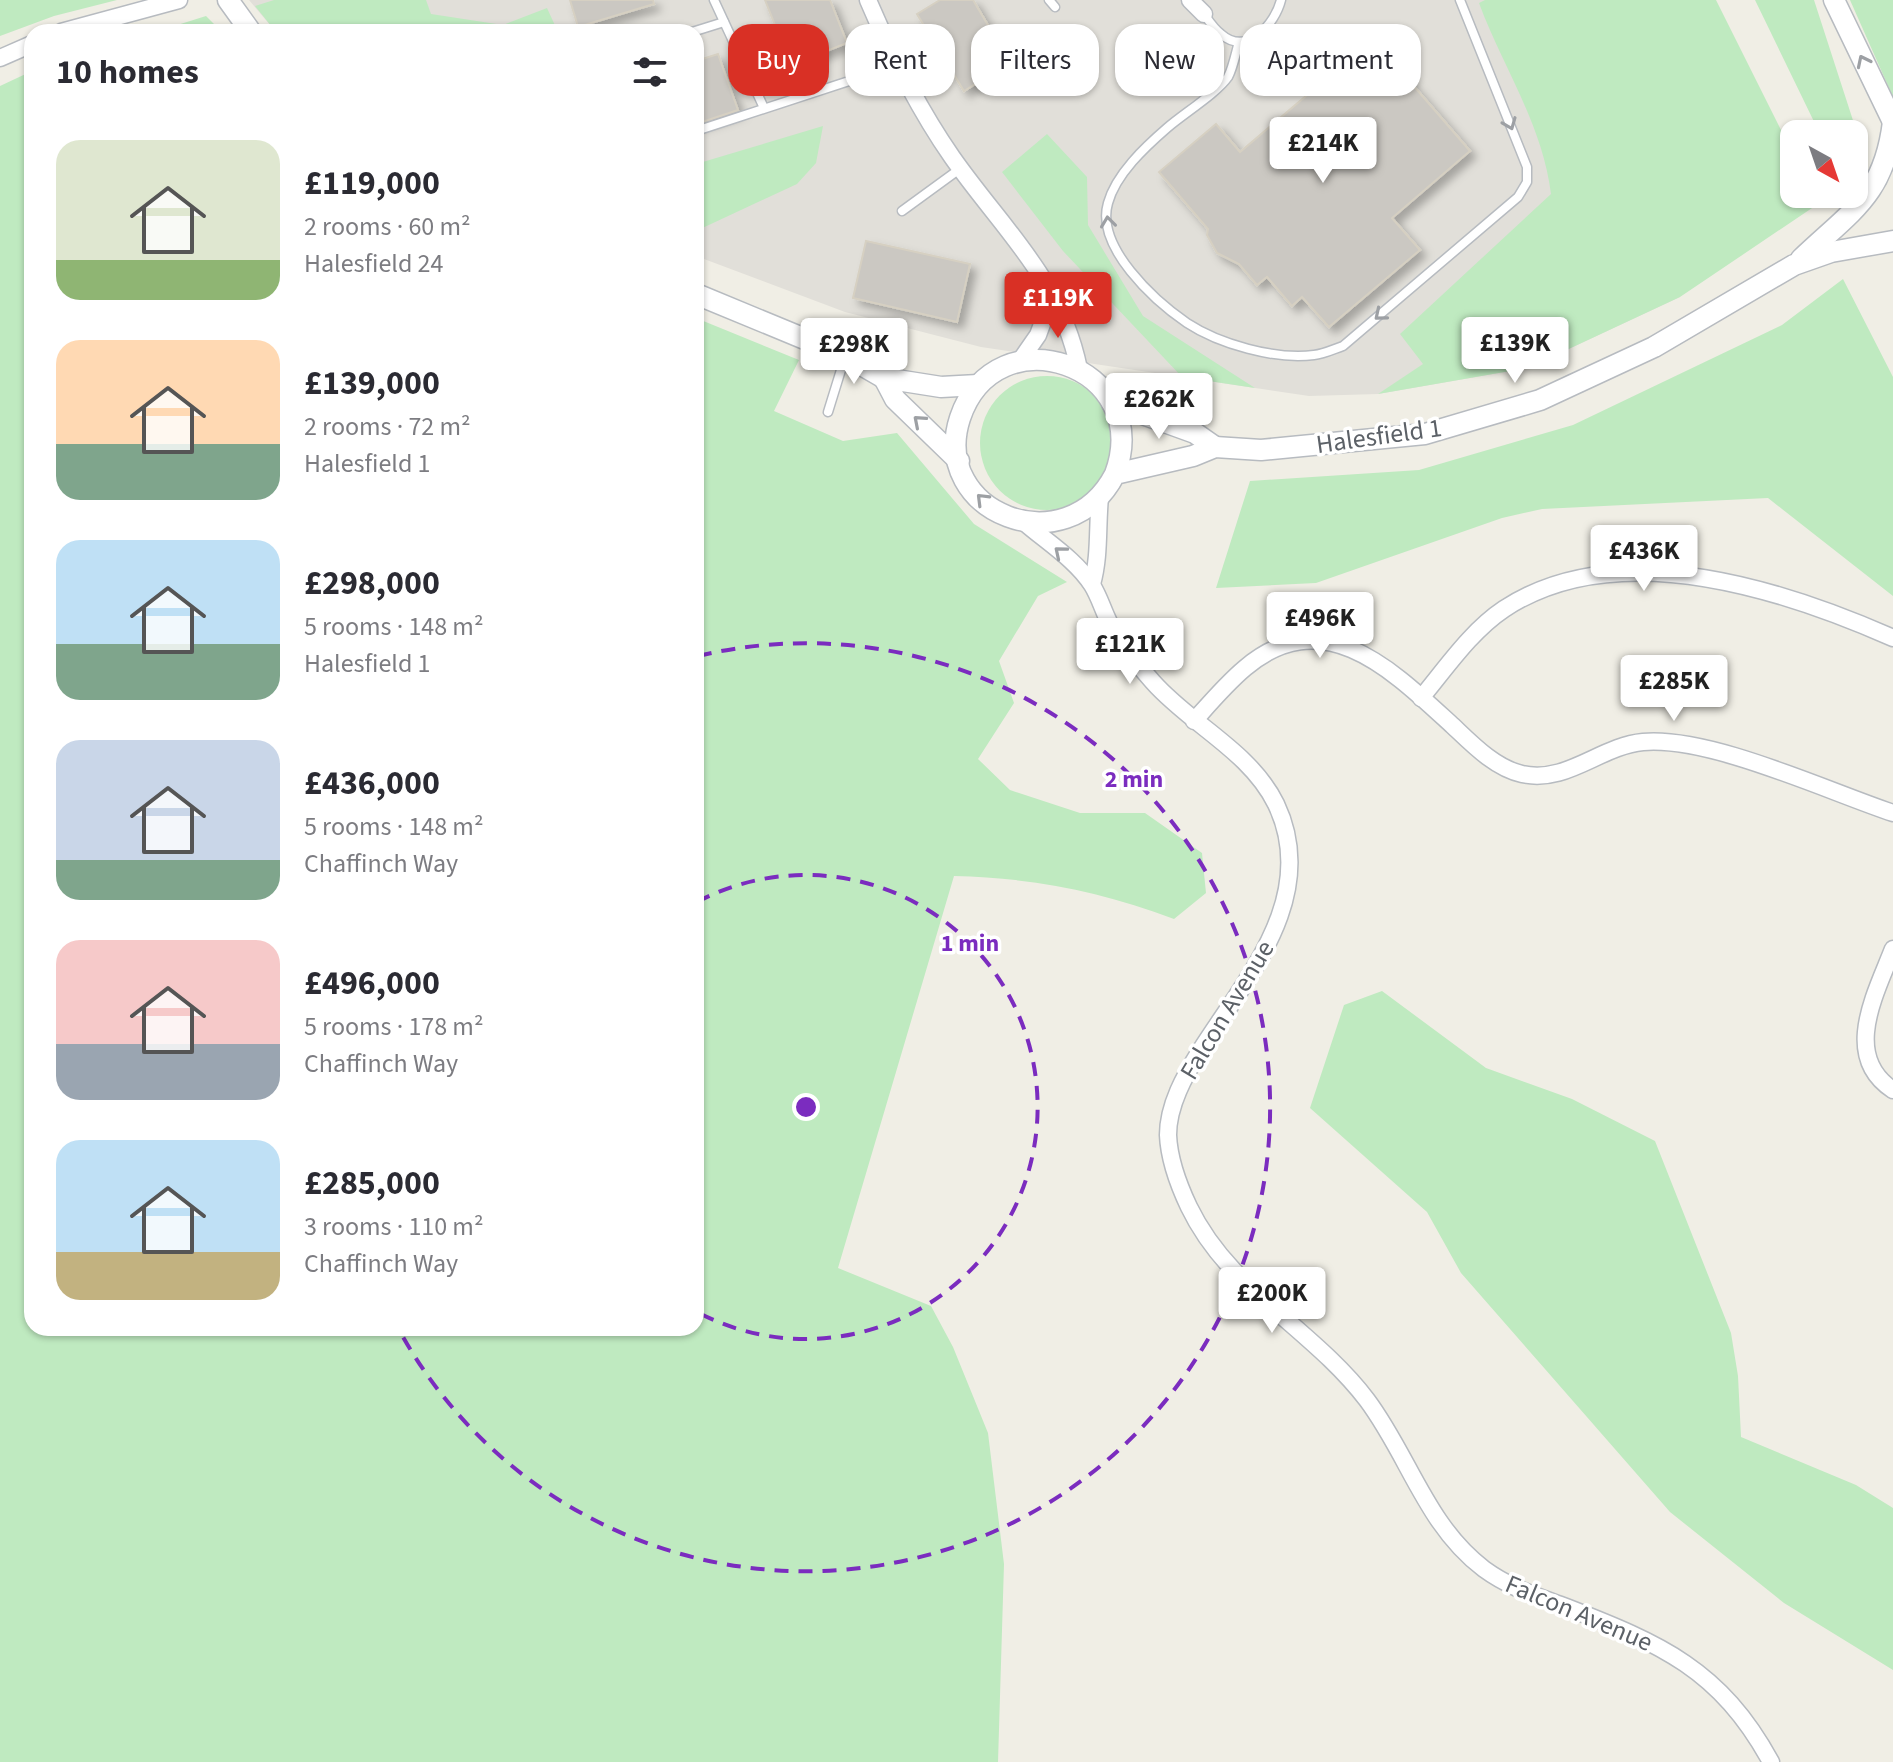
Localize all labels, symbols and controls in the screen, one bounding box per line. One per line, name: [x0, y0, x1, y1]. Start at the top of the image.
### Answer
chip: Buy: [728, 24, 829, 96]
chip: Rent: [845, 24, 955, 96]
chip: Filters: [971, 24, 1099, 96]
chip: New: [1115, 24, 1224, 96]
chip: Apartment: [1240, 24, 1421, 96]
text: 10 homes: [56, 48, 199, 97]
icon: filters: [628, 50, 672, 94]
one-way arrow: [1857, 55, 1873, 70]
one-way arrow: [1500, 116, 1517, 130]
pin: £214K: [1267, 117, 1379, 185]
north arrow: [1780, 120, 1868, 208]
map controls: [1780, 120, 1868, 208]
text: £214K: [1288, 124, 1358, 161]
text: £119,000: [304, 159, 440, 208]
icon: home: [120, 172, 216, 268]
text: 2 rooms · 60 m²: [304, 208, 471, 245]
one-way arrow: [1100, 215, 1117, 228]
text: Halesfield 24: [304, 245, 443, 282]
pin: £119K: [1002, 272, 1114, 340]
text: £119K: [1023, 279, 1093, 316]
one-way arrow: [1375, 305, 1389, 320]
pin: £139K: [1459, 317, 1571, 385]
pin: £298K: [798, 318, 910, 386]
text: £139K: [1480, 324, 1550, 361]
text: £298K: [819, 325, 889, 362]
text: £139,000: [304, 359, 440, 408]
icon: home: [120, 372, 216, 468]
pin: £262K: [1103, 373, 1215, 441]
text: £262K: [1124, 380, 1194, 417]
text: 2 rooms · 72 m²: [304, 408, 471, 445]
street label: Halesfield 1: [1314, 409, 1444, 463]
one-way arrow: [913, 416, 928, 431]
text: Halesfield 1: [304, 445, 431, 482]
one-way arrow: [976, 493, 991, 508]
pin: £436K: [1588, 525, 1700, 593]
text: £436K: [1609, 532, 1679, 569]
one-way arrow: [1055, 547, 1069, 562]
text: £298,000: [304, 559, 440, 608]
icon: home: [120, 572, 216, 668]
pin: £496K: [1264, 592, 1376, 660]
text: £496K: [1285, 599, 1355, 636]
text: 5 rooms · 148 m²: [304, 608, 483, 645]
pin: £121K: [1074, 618, 1186, 686]
text: £121K: [1095, 625, 1165, 662]
text: Halesfield 1: [304, 645, 431, 682]
pin: £285K: [1618, 655, 1730, 723]
text: £285K: [1639, 662, 1709, 699]
text: £436,000: [304, 759, 440, 808]
text: 2 min: [1105, 762, 1163, 797]
icon: home: [120, 772, 216, 868]
text: 5 rooms · 148 m²: [304, 808, 483, 845]
text: Chaffinch Way: [304, 845, 458, 882]
text: 1 min: [941, 926, 999, 961]
street label: Falcon Avenue: [1171, 933, 1283, 1087]
text: £496,000: [304, 959, 440, 1008]
icon: home: [120, 972, 216, 1068]
text: 5 rooms · 178 m²: [304, 1008, 483, 1045]
text: Chaffinch Way: [304, 1045, 458, 1082]
centre of rings: [792, 1093, 820, 1121]
text: £285,000: [304, 1159, 440, 1208]
icon: home: [120, 1172, 216, 1268]
text: 3 rooms · 110 m²: [304, 1208, 483, 1245]
text: Chaffinch Way: [304, 1245, 458, 1282]
pin: £200K: [1216, 1267, 1328, 1335]
text: £200K: [1237, 1274, 1307, 1311]
street label: Falcon Avenue: [1500, 1565, 1658, 1661]

